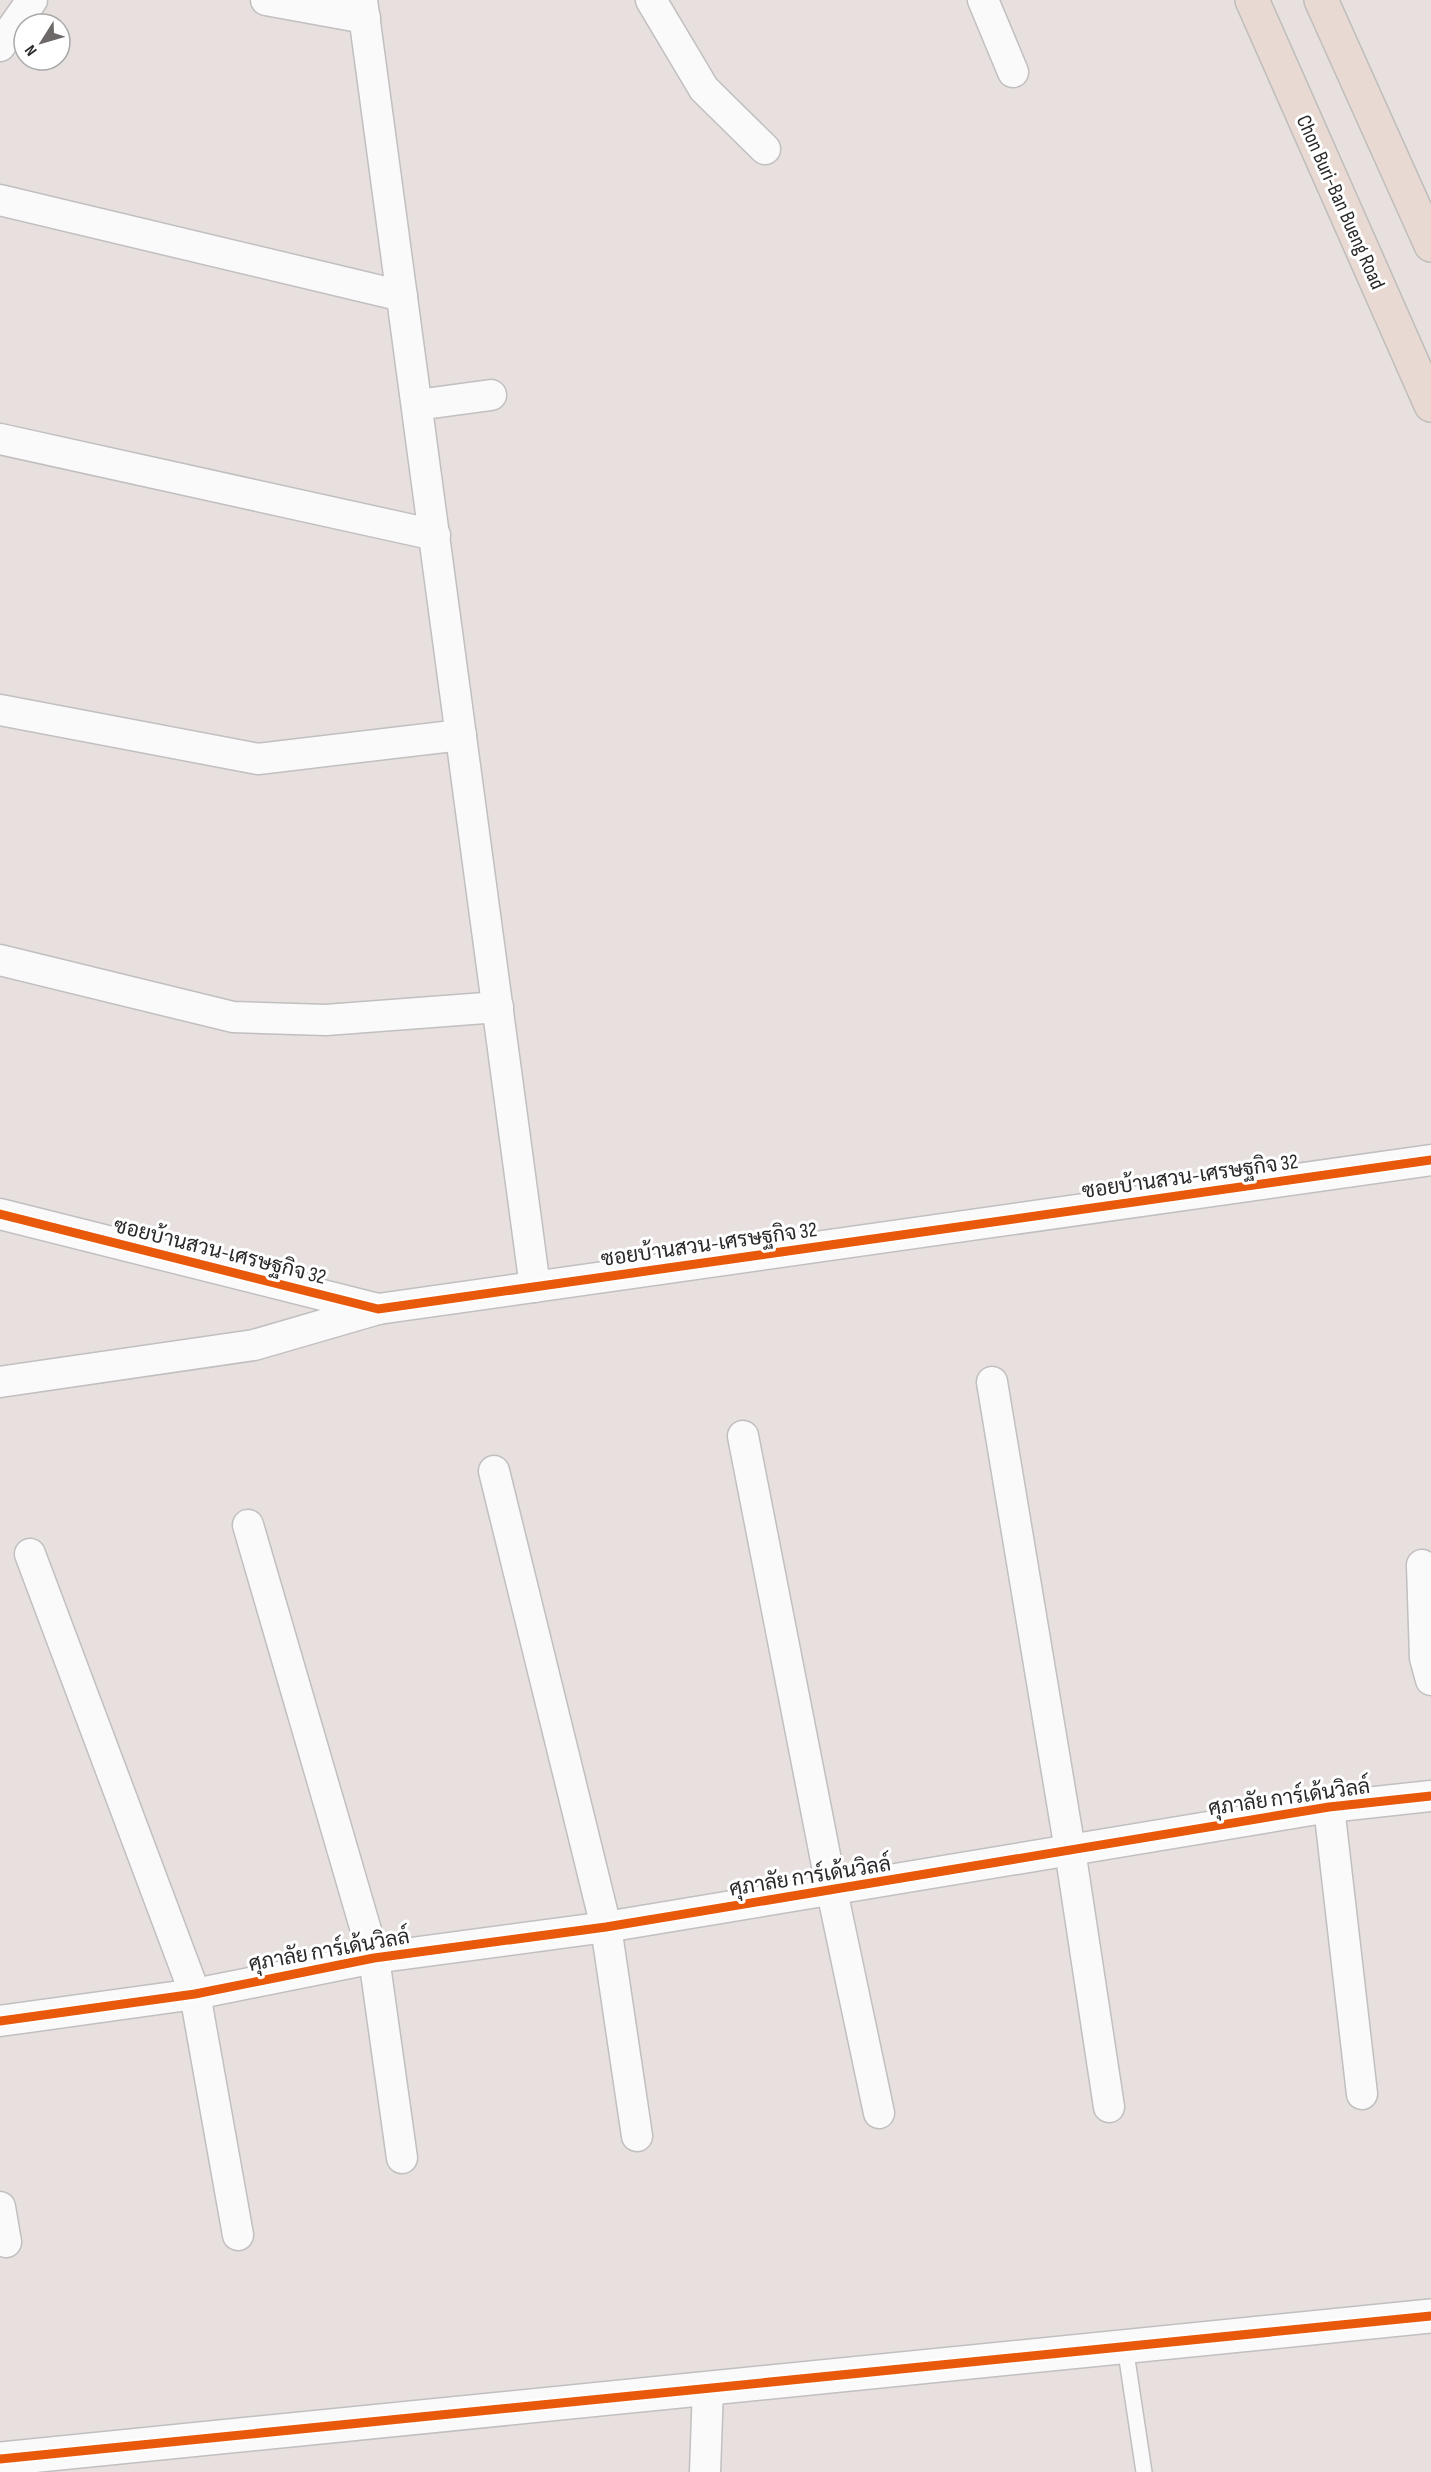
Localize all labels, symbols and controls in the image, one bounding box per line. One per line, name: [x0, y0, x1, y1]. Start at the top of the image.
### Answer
north arrow: [12, 12, 72, 72]
text: N: [21, 41, 41, 59]
street label: Chon Buri-Ban Bueng Road: [1291, 111, 1390, 293]
street label: ซอยบ้านสวน-เศรษฐกิจ 32: [1080, 1149, 1300, 1204]
street label: ซอยบ้านสวน-เศรษฐกิจ 32: [111, 1213, 329, 1290]
street label: ซอยบ้านสวน-เศรษฐกิจ 32: [599, 1217, 819, 1272]
street label: ศุภาลัย การ์เด้นวิลล์: [1206, 1772, 1372, 1822]
street label: ศุภาลัย การ์เด้นวิลล์: [727, 1849, 893, 1903]
street label: ศุภาลัย การ์เด้นวิลล์: [246, 1922, 412, 1978]

